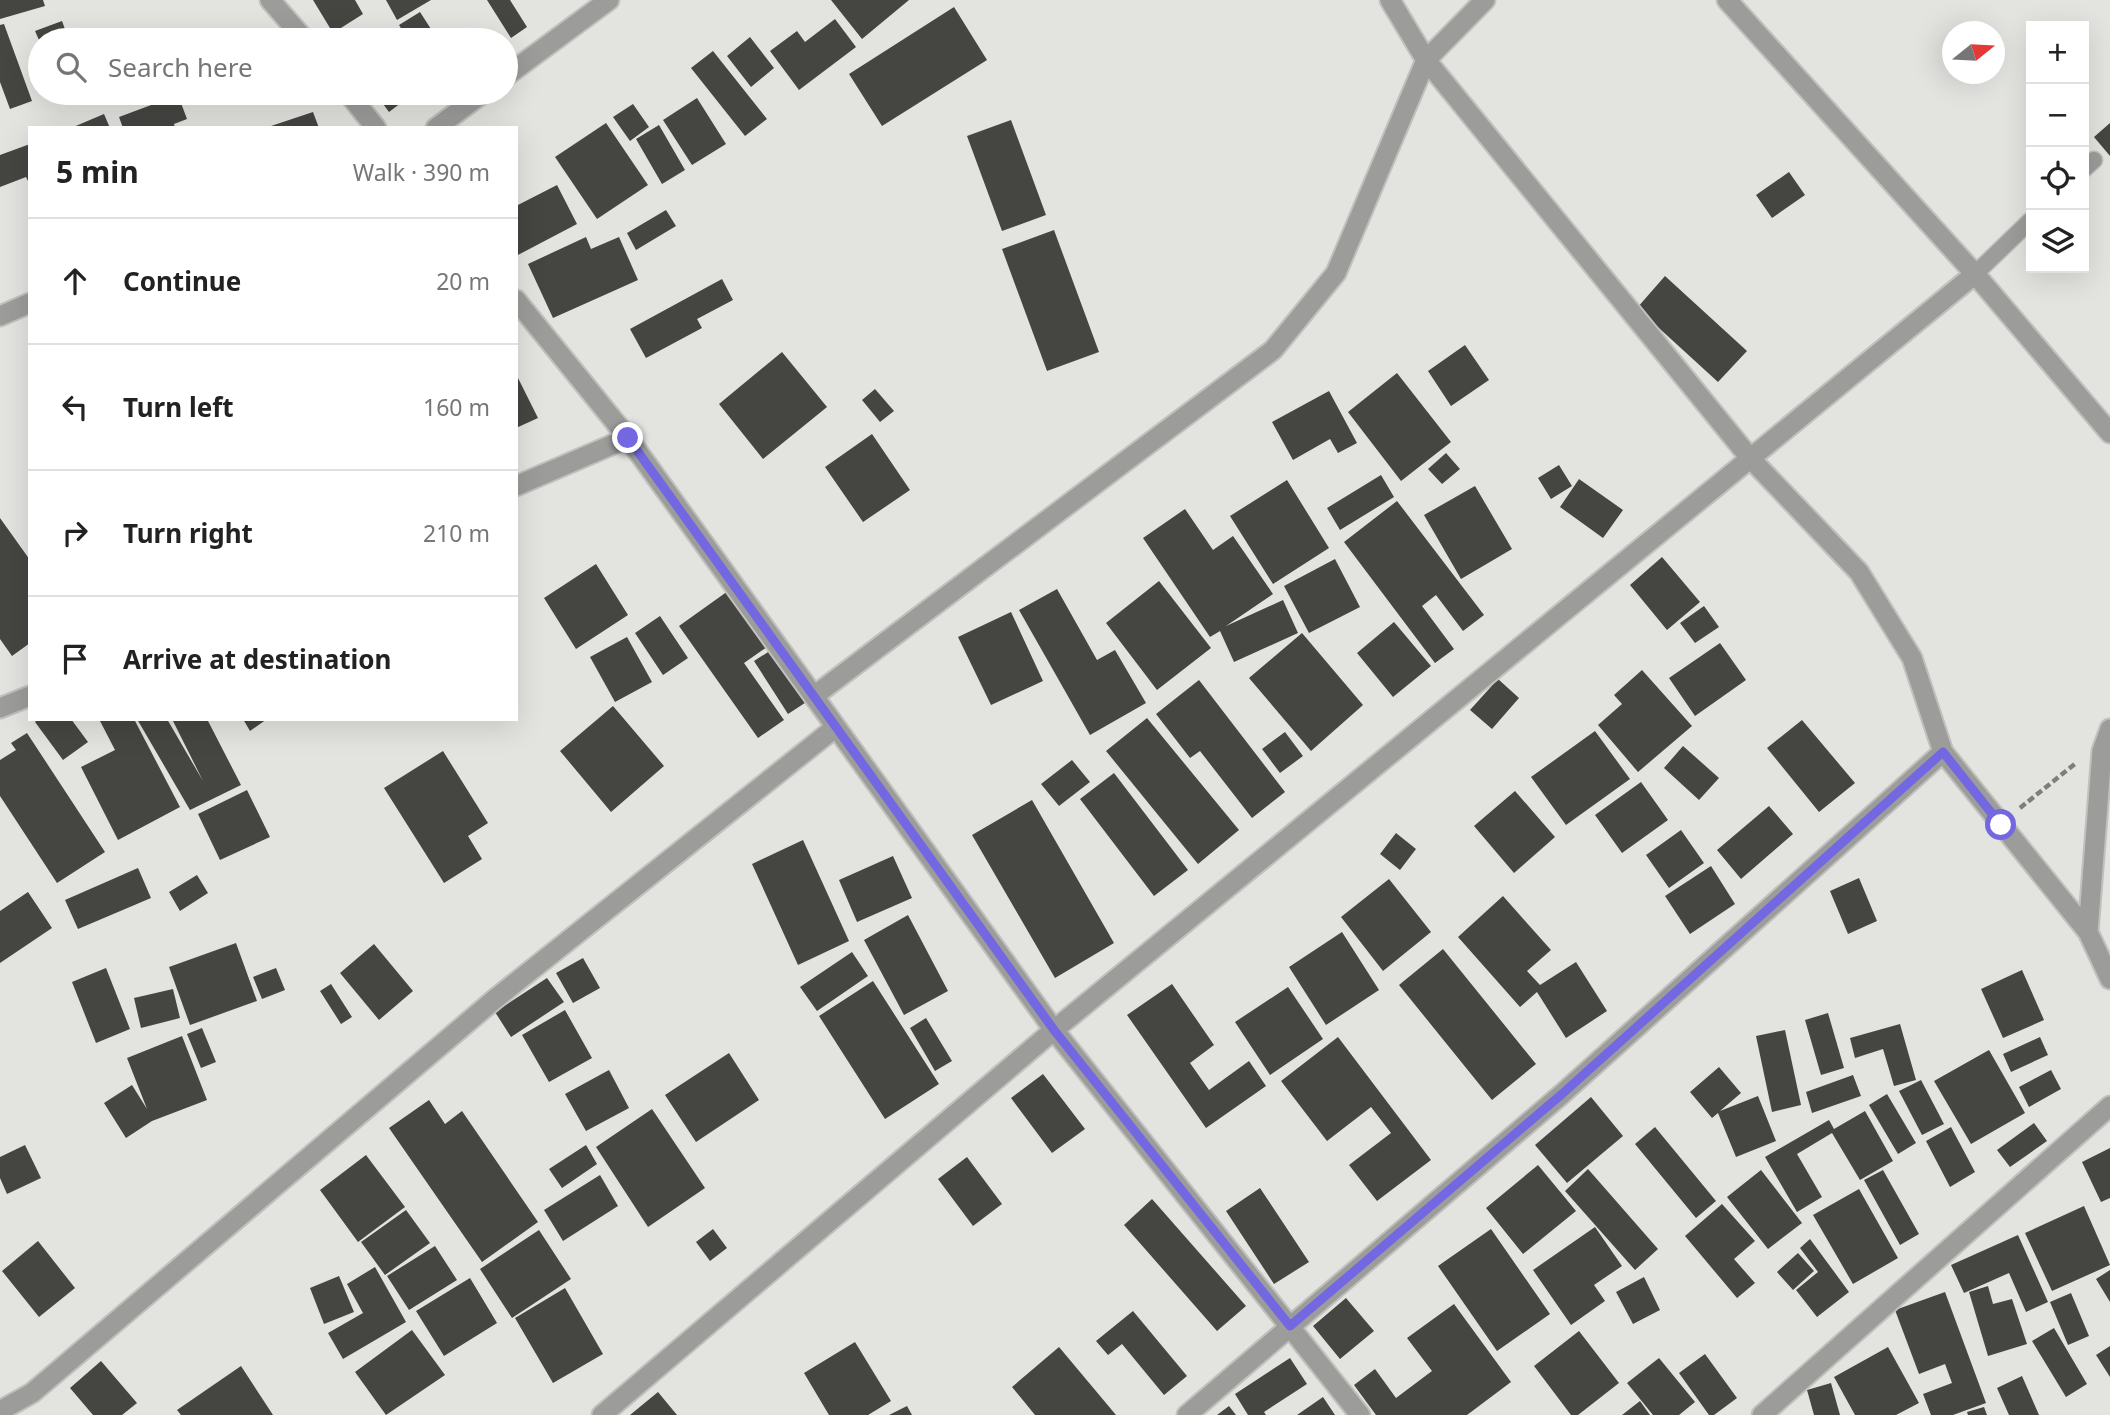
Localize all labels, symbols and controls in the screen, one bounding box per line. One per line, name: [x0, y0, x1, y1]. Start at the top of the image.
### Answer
north arrow: [1942, 21, 2005, 84]
map controls: [2026, 21, 2089, 273]
button: +: [2026, 21, 2089, 84]
search box: [28, 28, 518, 105]
icon: search: [52, 48, 90, 86]
text: Search here: [108, 49, 253, 85]
button: −: [2026, 84, 2089, 147]
button: locate: [2026, 147, 2089, 210]
text: 5 min: [56, 151, 139, 192]
text: Walk · 390 m: [353, 156, 490, 188]
button: layers: [2026, 210, 2089, 273]
icon: ahead: [56, 262, 94, 300]
text: Continue: [123, 263, 241, 299]
text: 20 m: [436, 265, 490, 297]
icon: left: [56, 388, 94, 426]
text: Turn left: [123, 389, 234, 425]
text: 160 m: [423, 391, 490, 423]
route end: [612, 422, 643, 453]
icon: right: [56, 514, 94, 552]
text: Turn right: [123, 515, 253, 551]
text: 210 m: [423, 517, 490, 549]
icon: arrive: [56, 640, 94, 678]
text: Arrive at destination: [123, 641, 392, 677]
route start: [1985, 809, 2016, 840]

